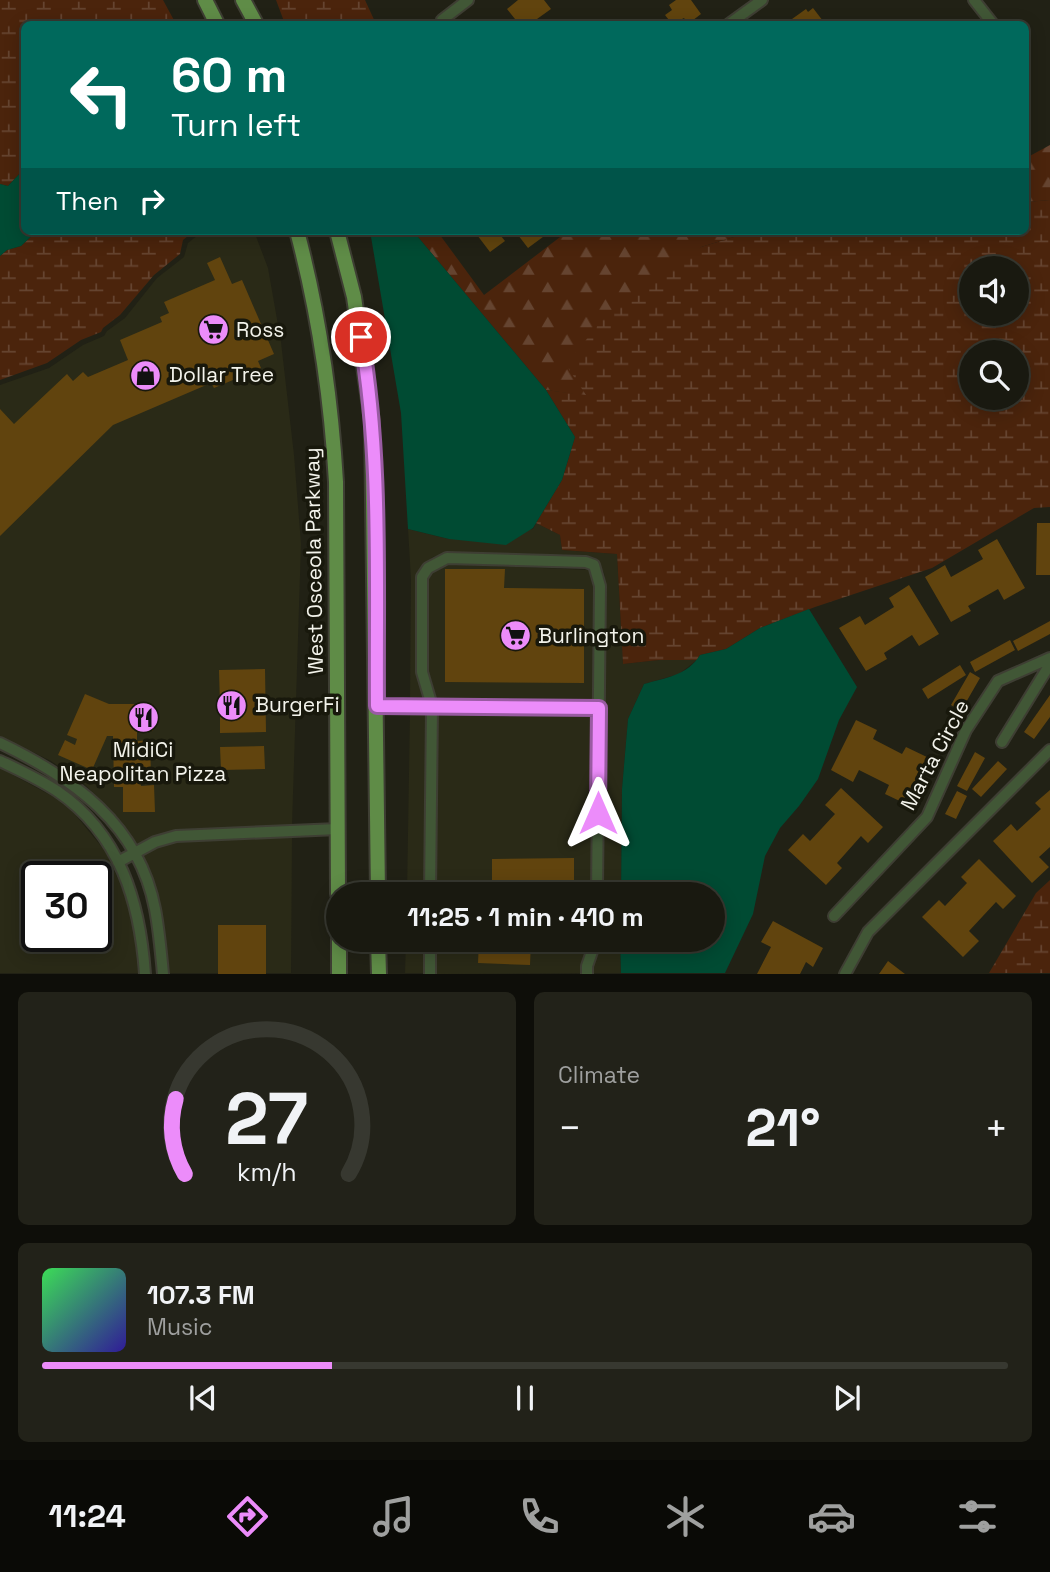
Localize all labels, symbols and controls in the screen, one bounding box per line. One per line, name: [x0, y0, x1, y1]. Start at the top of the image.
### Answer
text: 60 m: [171, 44, 287, 106]
icon: left: [56, 49, 147, 140]
text: Turn left: [171, 105, 301, 145]
icon: right: [133, 182, 171, 220]
text: Then: [56, 184, 119, 218]
map controls: [959, 256, 1029, 410]
button: sound: [959, 256, 1029, 326]
pin: [331, 307, 391, 367]
supermarket icon: Ross: [196, 313, 230, 347]
place label: Ross: [236, 316, 284, 343]
icon: arrive: [342, 318, 380, 356]
button: search: [959, 340, 1029, 410]
shop icon: Dollar Tree: [129, 358, 163, 392]
place label: Dollar Tree: [169, 361, 274, 388]
street label: West Osceola Parkway: [298, 447, 329, 675]
supermarket icon: Burlington: [498, 619, 532, 653]
place label: Burlington: [538, 622, 644, 649]
restaurant icon: BurgerFi: [215, 688, 249, 722]
place label: BurgerFi: [255, 691, 340, 718]
street label: Marta Circle: [894, 695, 975, 815]
restaurant icon: MidiCi Neapolitan Pizza: [126, 701, 160, 735]
place label: MidiCi Neapolitan Pizza: [60, 736, 226, 787]
position arrow: [561, 776, 635, 850]
speed limit sign: 30: [21, 861, 112, 952]
text: 11:25 · 1 min · 410 m: [407, 900, 644, 934]
text: Climate: [558, 1060, 640, 1090]
text: 27: [226, 1073, 308, 1166]
text: 21°: [746, 1095, 820, 1161]
text: −: [558, 1104, 582, 1152]
text: +: [984, 1104, 1008, 1152]
text: km/h: [237, 1156, 297, 1188]
text: 107.3 FM: [147, 1278, 255, 1312]
text: Music: [147, 1312, 212, 1342]
icon: previous: [184, 1379, 222, 1417]
icon: pause: [506, 1379, 544, 1417]
icon: next: [828, 1379, 866, 1417]
icon: directions: [223, 1492, 272, 1541]
icon: music: [369, 1492, 418, 1541]
icon: phone: [515, 1492, 564, 1541]
icon: climate: [661, 1492, 710, 1541]
icon: car: [807, 1492, 856, 1541]
icon: filters: [953, 1492, 1002, 1541]
text: 11:24: [48, 1496, 126, 1536]

